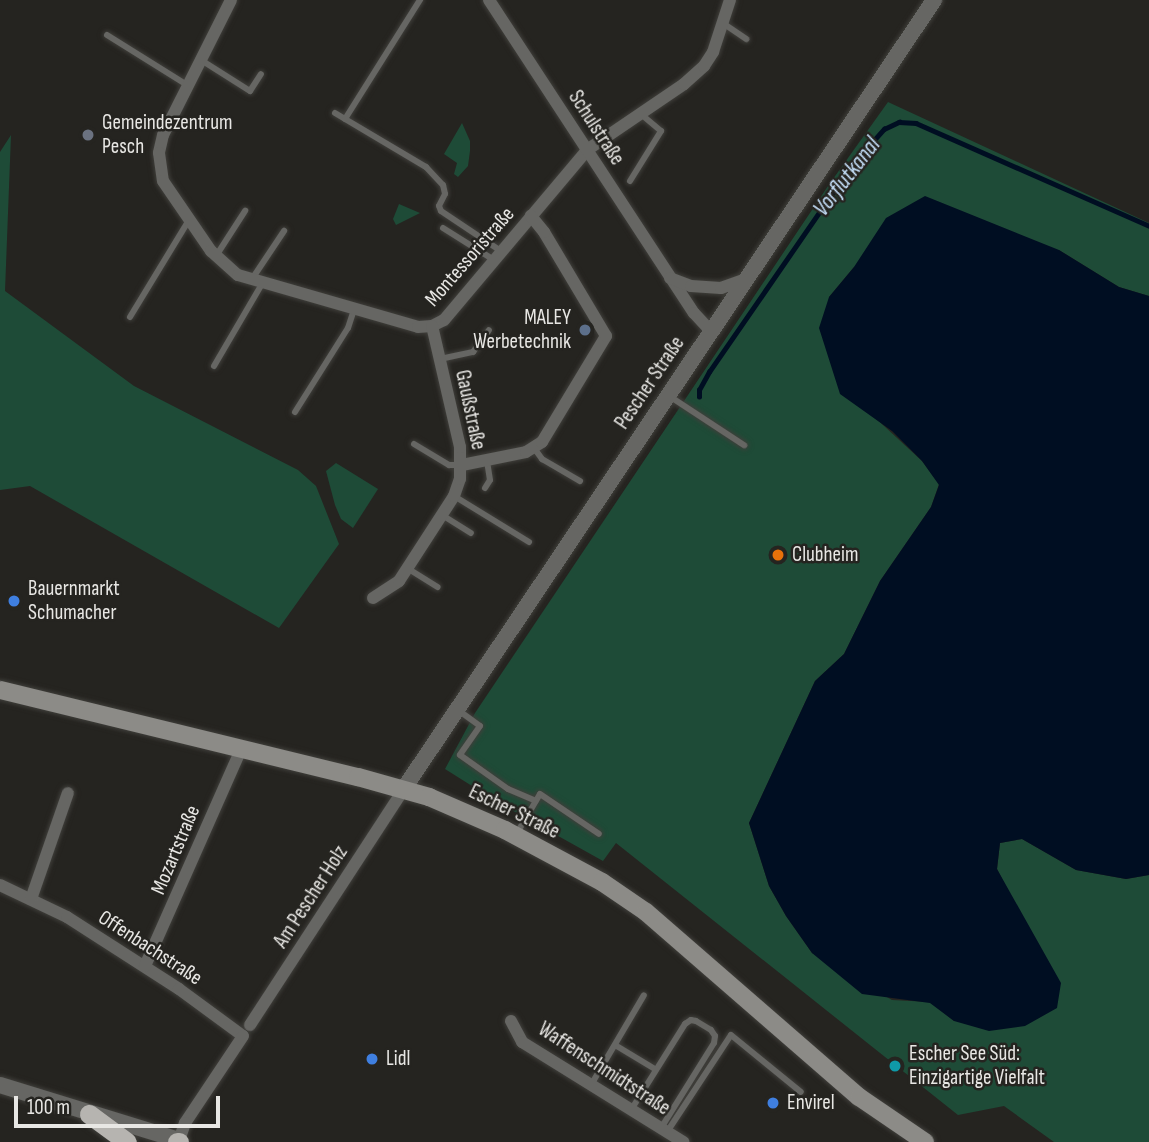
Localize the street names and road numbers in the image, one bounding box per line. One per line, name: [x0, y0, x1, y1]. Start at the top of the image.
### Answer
street label: Schulstraße: [563, 86, 629, 170]
street label: Montessoristraße: [420, 202, 520, 312]
street label: Pescher Straße: [610, 332, 690, 434]
street label: Gaußstraße: [449, 368, 491, 452]
street label: Escher Straße: [465, 779, 563, 845]
street label: Mozartstraße: [146, 802, 206, 898]
street label: Am Pescher Holz: [269, 841, 353, 953]
street label: Offenbachstraße: [93, 905, 207, 991]
street label: Waffenschmidtstraße: [533, 1017, 675, 1121]

